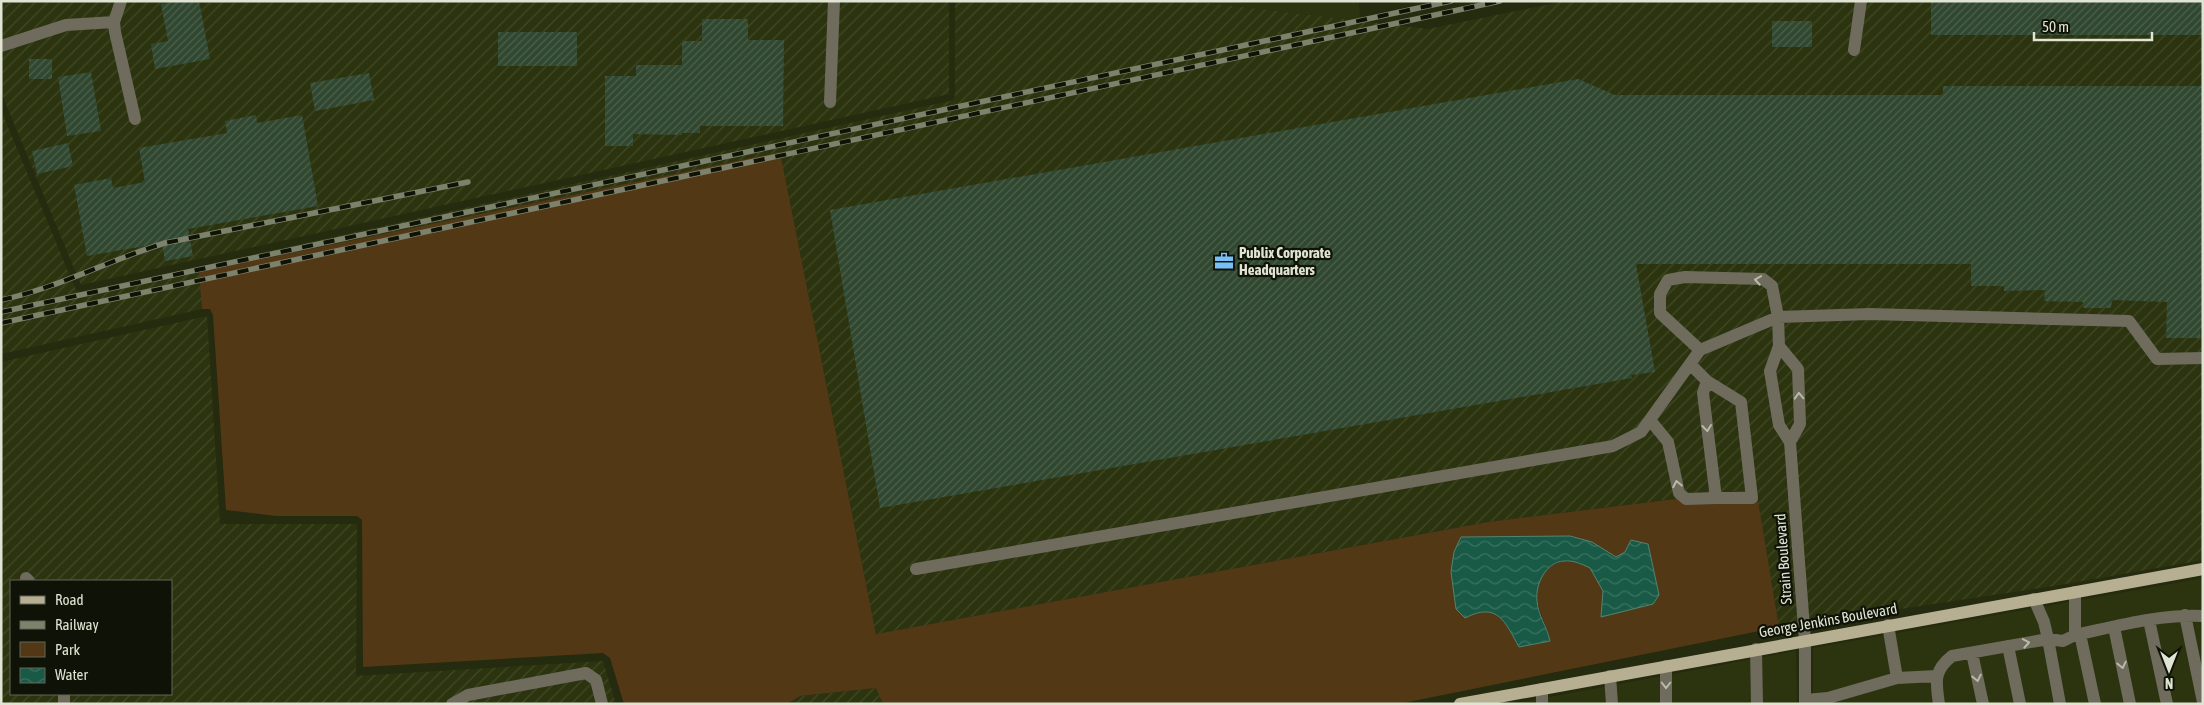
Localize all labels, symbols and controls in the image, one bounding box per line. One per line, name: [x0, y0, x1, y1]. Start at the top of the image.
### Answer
scale bar: [2034, 10, 2152, 42]
text: 50 m: [2042, 18, 2069, 35]
place label: Publix Corporate Headquarters: [1239, 244, 1331, 278]
office icon: Publix Corporate Headquarters: [1213, 250, 1235, 272]
one-way arrow: [1753, 275, 1762, 285]
one-way arrow: [1794, 392, 1804, 400]
one-way arrow: [1701, 425, 1712, 433]
one-way arrow: [1672, 479, 1683, 488]
street label: Strain Boulevard: [1771, 513, 1795, 605]
legend: [10, 580, 172, 695]
text: Road: [55, 591, 84, 608]
street label: George Jenkins Boulevard: [1757, 599, 1899, 641]
text: Railway: [55, 616, 99, 633]
one-way arrow: [2022, 638, 2031, 648]
text: Park: [55, 641, 80, 658]
north arrow: [2144, 645, 2194, 695]
one-way arrow: [2117, 661, 2127, 670]
text: Water: [55, 666, 88, 683]
one-way arrow: [1971, 674, 1982, 683]
text: N: [2165, 675, 2173, 691]
one-way arrow: [1661, 682, 1671, 689]

